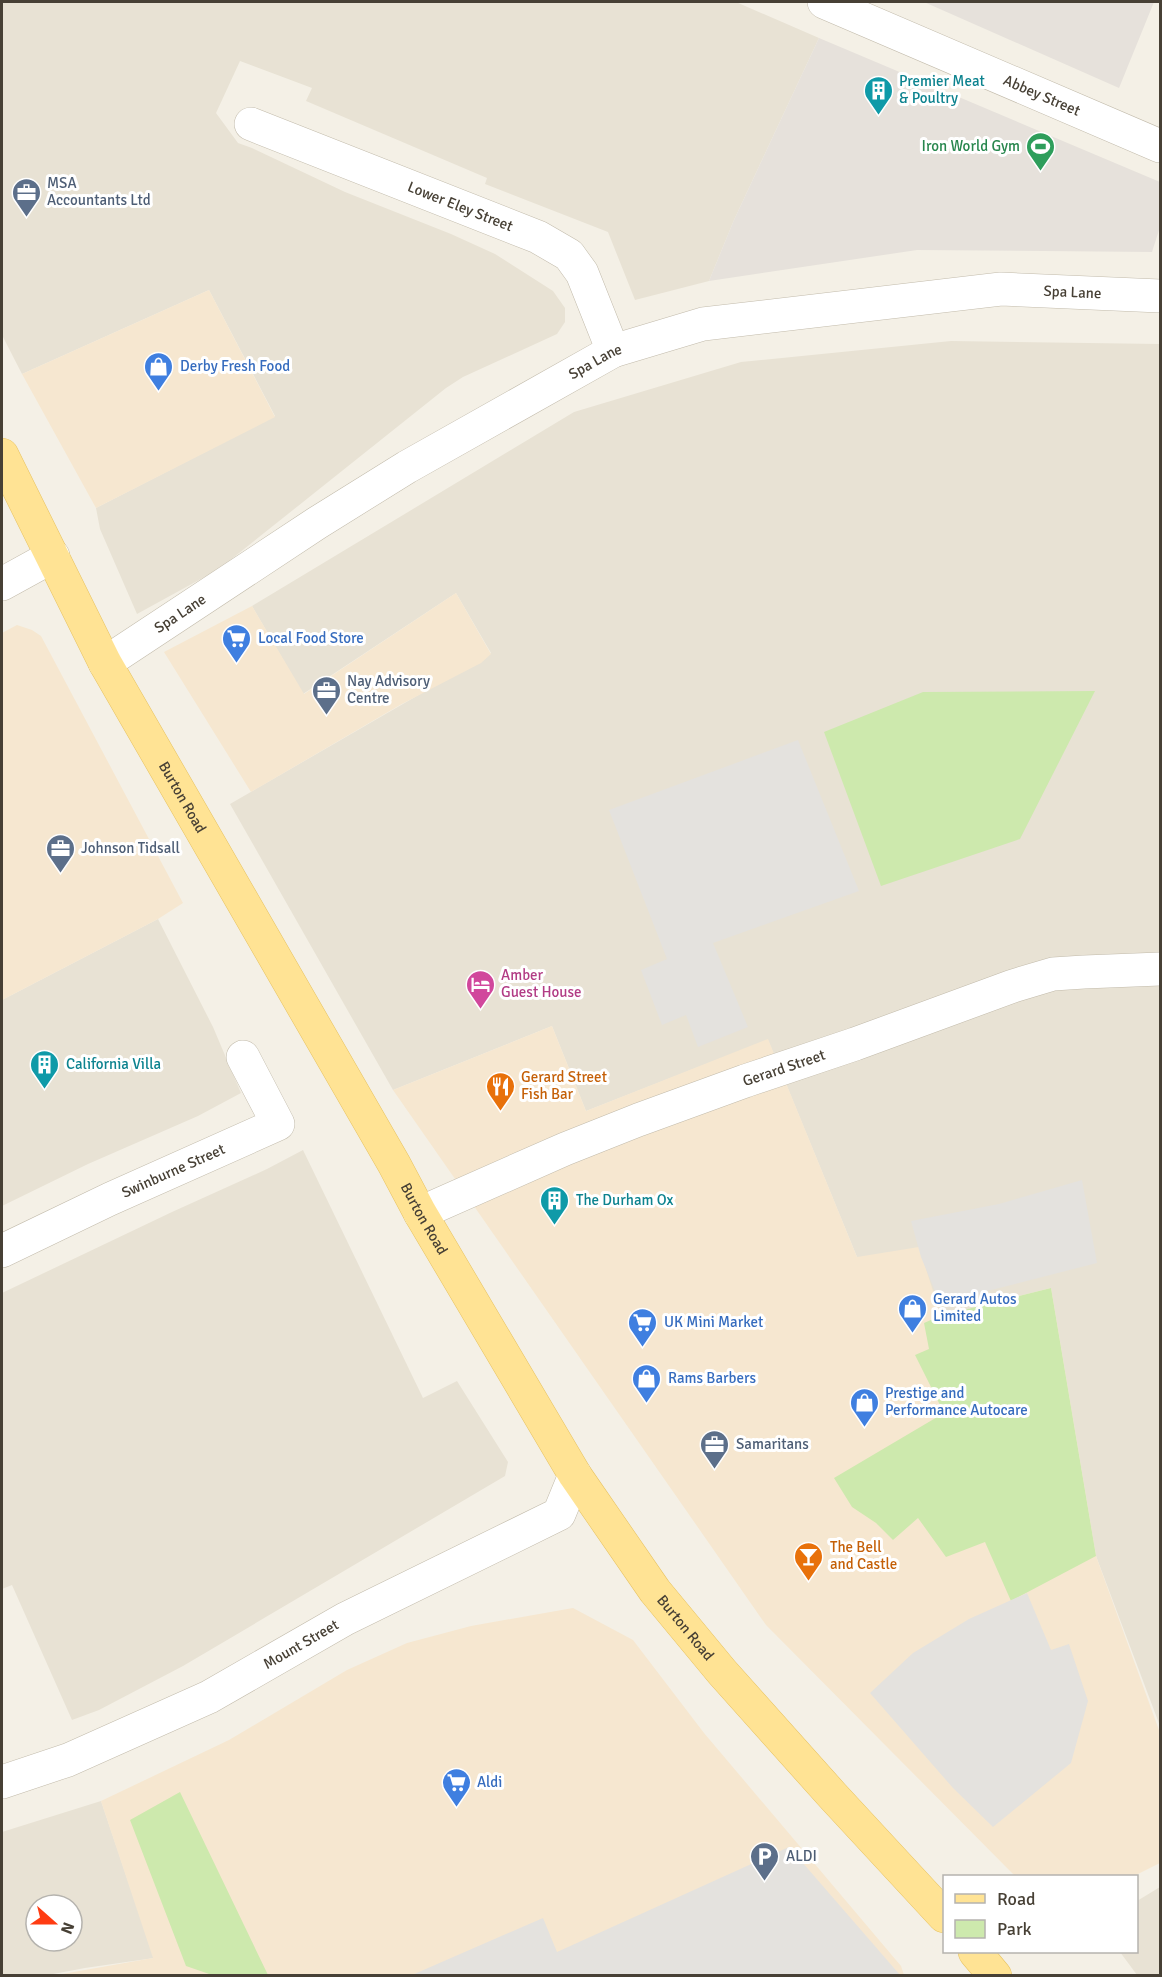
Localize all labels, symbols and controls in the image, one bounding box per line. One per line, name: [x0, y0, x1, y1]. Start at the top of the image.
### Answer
street label: Abbey Street: [1001, 71, 1083, 120]
place label: Premier Meat & Poultry: [899, 72, 985, 107]
building icon: Premier Meat & Poultry: [862, 74, 894, 116]
sports icon: Iron World Gym: [1025, 130, 1057, 172]
place label: Iron World Gym: [922, 137, 1020, 155]
place label: MSA Accountants Ltd: [47, 174, 151, 209]
office icon: MSA Accountants Ltd: [10, 176, 42, 218]
street label: Lower Eley Street: [405, 178, 516, 235]
street label: Spa Lane: [1043, 282, 1102, 302]
street label: Spa Lane: [565, 340, 624, 383]
shop icon: Derby Fresh Food: [143, 350, 175, 392]
place label: Derby Fresh Food: [180, 357, 290, 375]
street label: Spa Lane: [151, 590, 209, 637]
supermarket icon: Local Food Store: [221, 622, 253, 664]
place label: Local Food Store: [258, 629, 364, 647]
place label: Nay Advisory Centre: [347, 672, 430, 707]
office icon: Nay Advisory Centre: [310, 674, 342, 716]
street label: Burton Road: [155, 758, 210, 836]
office icon: Johnson Tidsall: [44, 832, 76, 874]
place label: Johnson Tidsall: [81, 839, 180, 857]
place label: Amber Guest House: [501, 966, 582, 1001]
hotel icon: Amber Guest House: [464, 968, 496, 1010]
street label: Gerard Street: [740, 1046, 828, 1090]
building icon: California Villa: [29, 1048, 61, 1090]
place label: California Villa: [66, 1055, 161, 1073]
place label: Gerard Street Fish Bar: [521, 1068, 607, 1103]
restaurant icon: Gerard Street Fish Bar: [484, 1070, 516, 1112]
street label: Swinburne Street: [119, 1140, 228, 1202]
street label: Burton Road: [397, 1180, 452, 1258]
building icon: The Durham Ox: [539, 1184, 571, 1226]
place label: The Durham Ox: [576, 1191, 674, 1209]
place label: Gerard Autos Limited: [933, 1290, 1017, 1325]
shop icon: Gerard Autos Limited: [896, 1292, 928, 1334]
supermarket icon: UK Mini Market: [627, 1306, 659, 1348]
place label: UK Mini Market: [664, 1313, 763, 1331]
shop icon: Rams Barbers: [631, 1362, 663, 1404]
place label: Rams Barbers: [668, 1369, 756, 1387]
place label: Prestige and Performance Autocare: [885, 1384, 1028, 1419]
shop icon: Prestige and Performance Autocare: [848, 1386, 880, 1428]
office icon: Samaritans: [699, 1428, 731, 1470]
place label: Samaritans: [736, 1435, 809, 1453]
place label: The Bell and Castle: [830, 1538, 897, 1573]
bar icon: The Bell and Castle: [793, 1540, 825, 1582]
street label: Burton Road: [653, 1591, 718, 1664]
street label: Mount Street: [260, 1616, 342, 1673]
supermarket icon: Aldi: [440, 1766, 472, 1808]
place label: Aldi: [477, 1773, 502, 1791]
parking icon: ALDI: [749, 1840, 781, 1882]
place label: ALDI: [786, 1847, 817, 1865]
legend: [943, 1875, 1138, 1953]
text: Road: [997, 1888, 1036, 1910]
north arrow: [24, 1893, 84, 1953]
text: Park: [997, 1918, 1032, 1940]
text: N: [56, 1919, 78, 1937]

